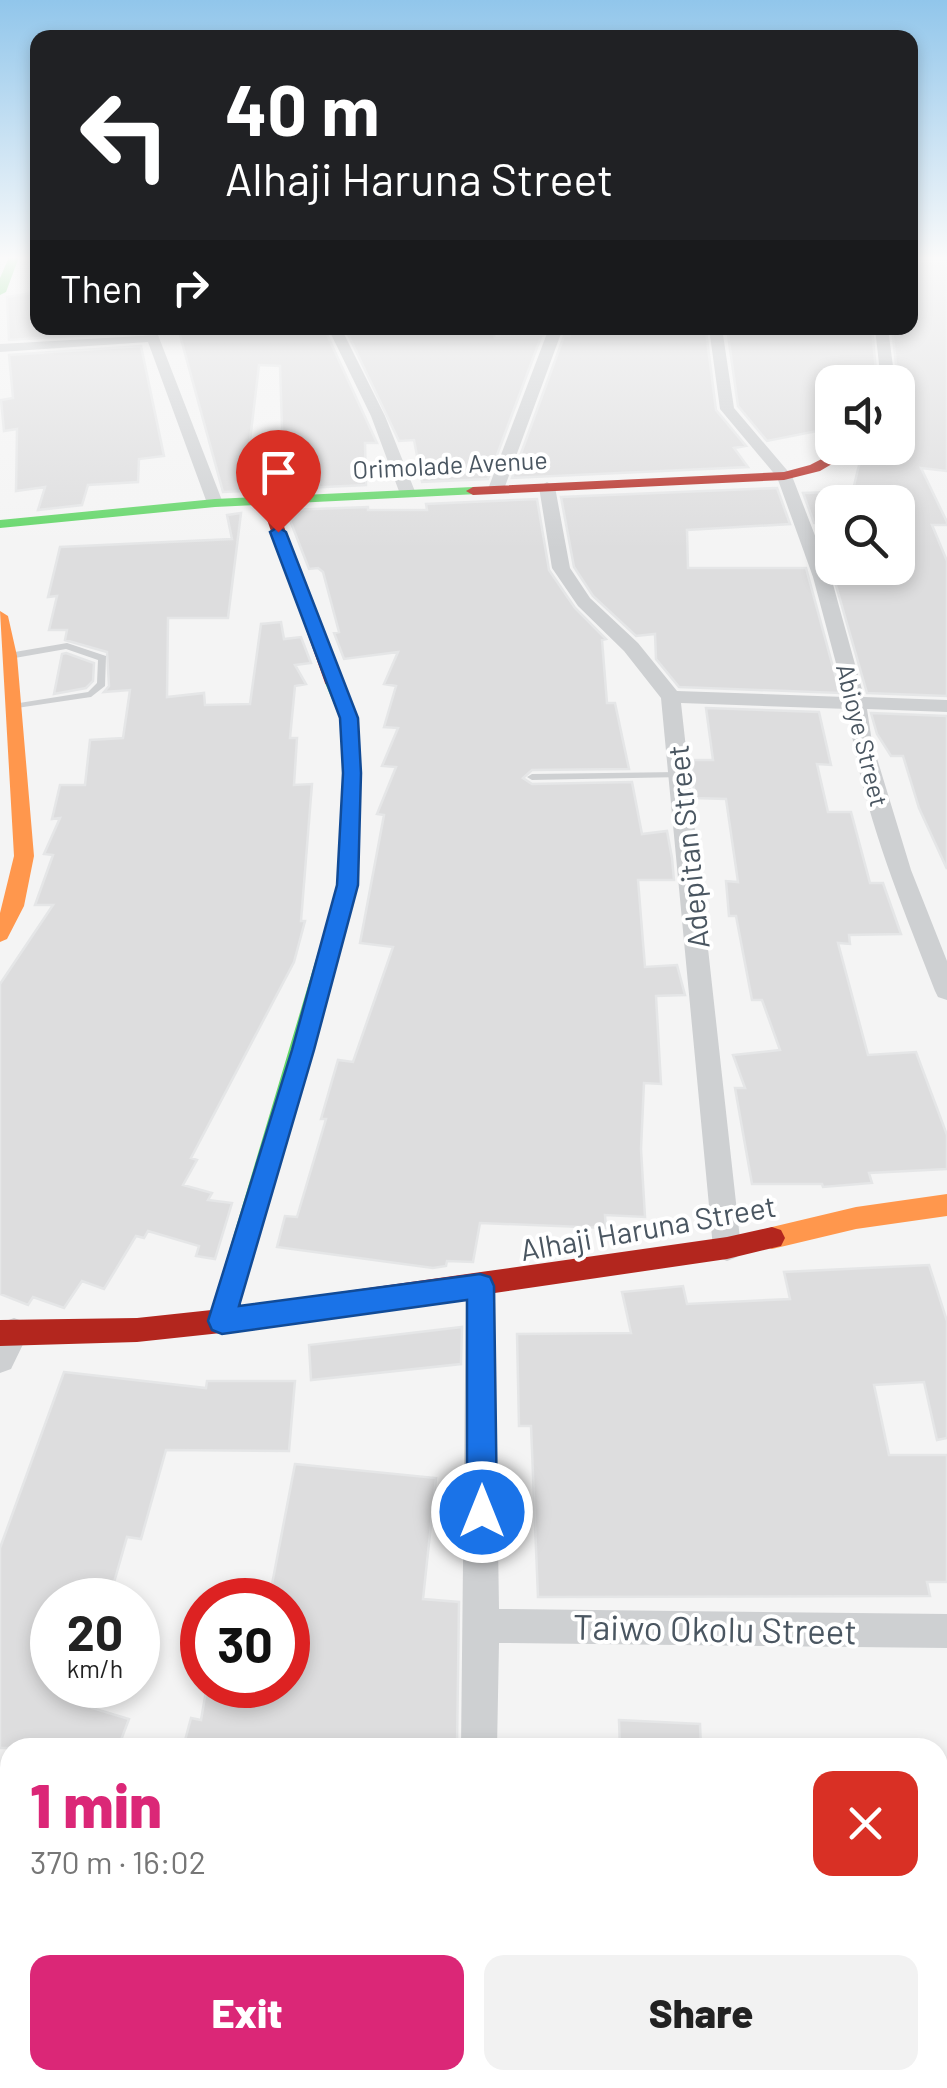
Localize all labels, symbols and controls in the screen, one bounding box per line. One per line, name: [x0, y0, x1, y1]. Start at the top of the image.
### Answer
text: 40 m: [225, 66, 380, 150]
icon: left: [60, 70, 190, 200]
text: Alhaji Haruna Street: [225, 151, 614, 205]
icon: right: [163, 260, 218, 315]
text: Then: [60, 265, 143, 311]
map controls: [815, 365, 915, 585]
button: sound: [815, 365, 915, 465]
pin: [236, 430, 321, 533]
street label: Orimolade Avenue: [352, 444, 548, 484]
icon: arrive: [251, 445, 306, 500]
button: search: [815, 485, 915, 585]
street label: Abioye Street: [831, 661, 895, 809]
street label: Adepitan Street: [658, 743, 716, 951]
street label: Alhaji Haruna Street: [517, 1187, 779, 1267]
position arrow: [430, 1460, 534, 1564]
speed limit sign: 30: [180, 1578, 310, 1708]
text: 20: [67, 1601, 123, 1661]
street label: Taiwo Okolu Street: [573, 1605, 857, 1651]
text: km/h: [67, 1653, 123, 1683]
text: 1 min: [30, 1768, 162, 1840]
button: close: [813, 1771, 918, 1876]
text: 370 m · 16:02: [30, 1842, 206, 1880]
button: Exit: [30, 1955, 464, 2070]
button: Share: [484, 1955, 918, 2070]

